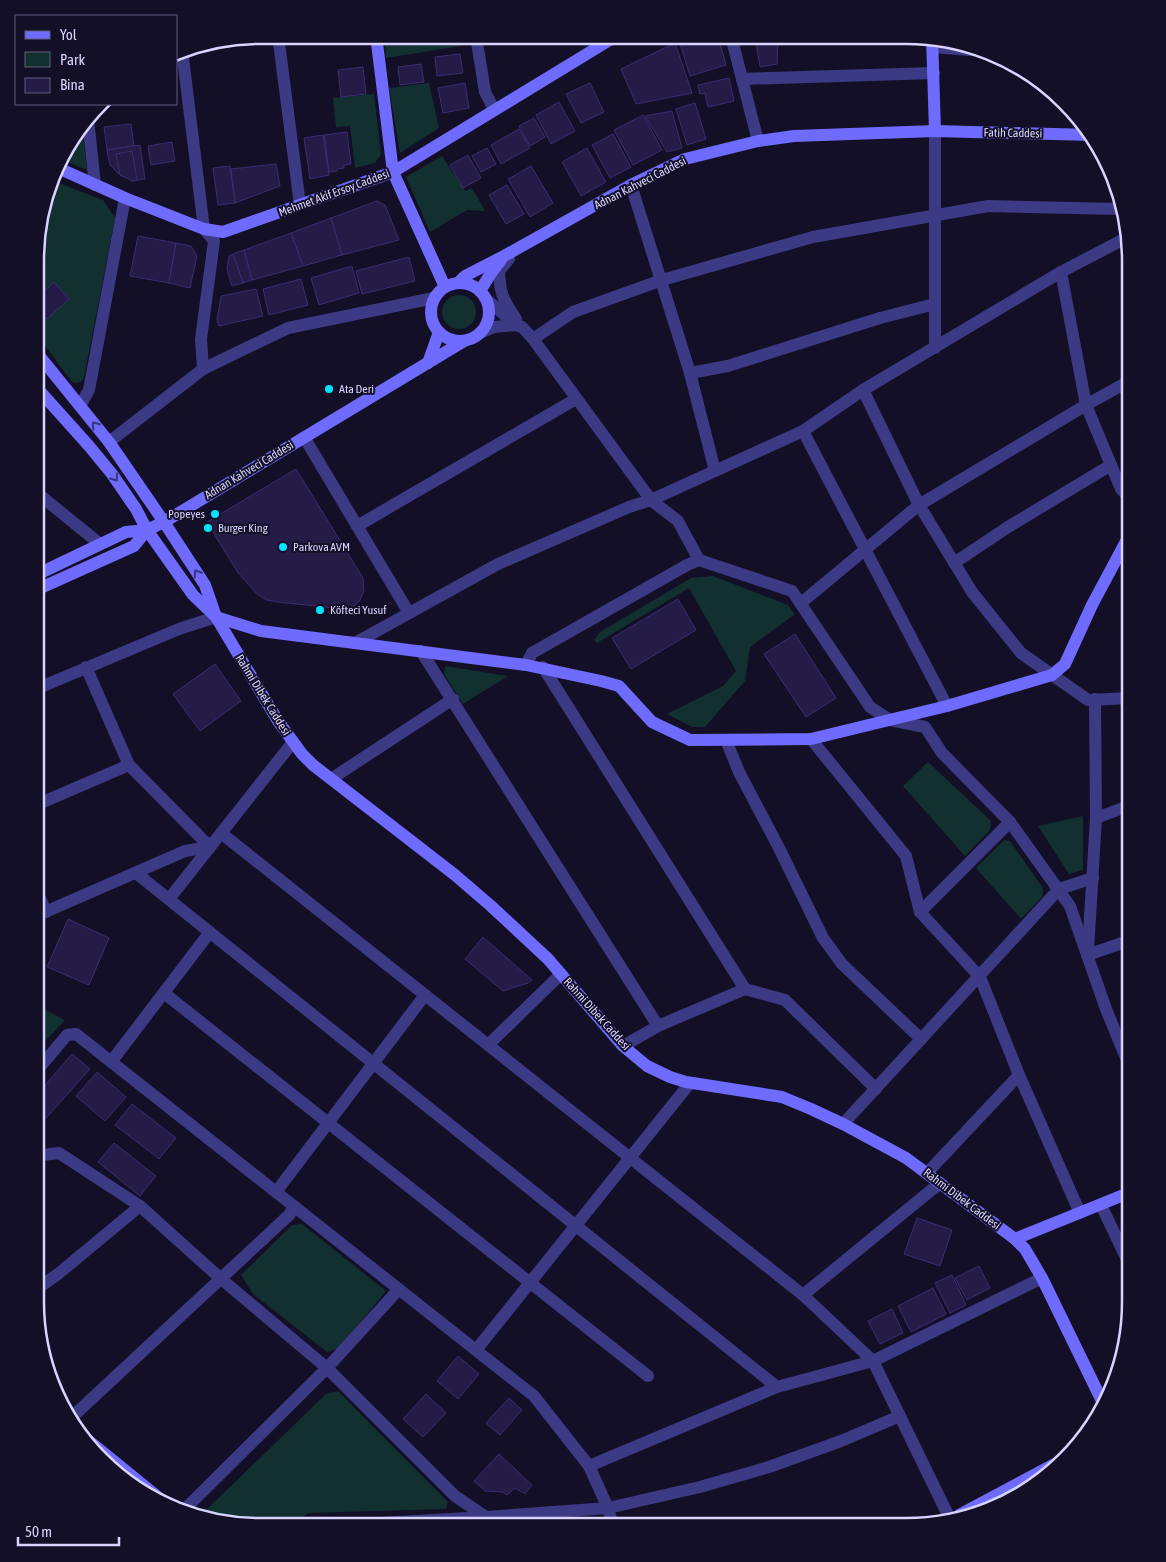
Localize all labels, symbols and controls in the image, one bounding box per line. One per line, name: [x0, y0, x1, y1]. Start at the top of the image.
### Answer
legend: [15, 15, 178, 105]
text: Yol: [60, 26, 77, 43]
text: Park: [60, 51, 85, 68]
text: Bina: [60, 76, 85, 93]
street label: Fatih Caddesi: [984, 125, 1042, 141]
street label: Adnan Kahveci Caddesi: [592, 154, 688, 212]
street label: Mehmet Akif Ersoy Caddesi: [277, 166, 391, 220]
place label: Ata Deri: [339, 382, 374, 396]
marker: Ata Deri: [323, 383, 335, 395]
one-way arrow: [92, 422, 100, 431]
street label: Adnan Kahveci Caddesi: [202, 438, 296, 502]
one-way arrow: [109, 472, 117, 481]
place label: Popeyes: [168, 507, 205, 521]
marker: Popeyes: [209, 508, 221, 520]
place label: Burger King: [218, 521, 269, 535]
marker: Burger King: [202, 522, 214, 534]
place label: Parkova AVM: [293, 540, 350, 554]
marker: Parkova AVM: [277, 541, 289, 553]
one-way arrow: [194, 569, 203, 579]
place label: Köfteci Yusuf: [330, 603, 387, 617]
marker: Köfteci Yusuf: [314, 604, 326, 616]
street label: Rahmi Dibek Caddesi: [232, 652, 294, 738]
street label: Rahmi Dibek Caddesi: [561, 975, 633, 1053]
street label: Rahmi Dibek Caddesi: [921, 1165, 1003, 1233]
scale bar: [18, 1514, 119, 1546]
text: 50 m: [25, 1523, 52, 1540]

